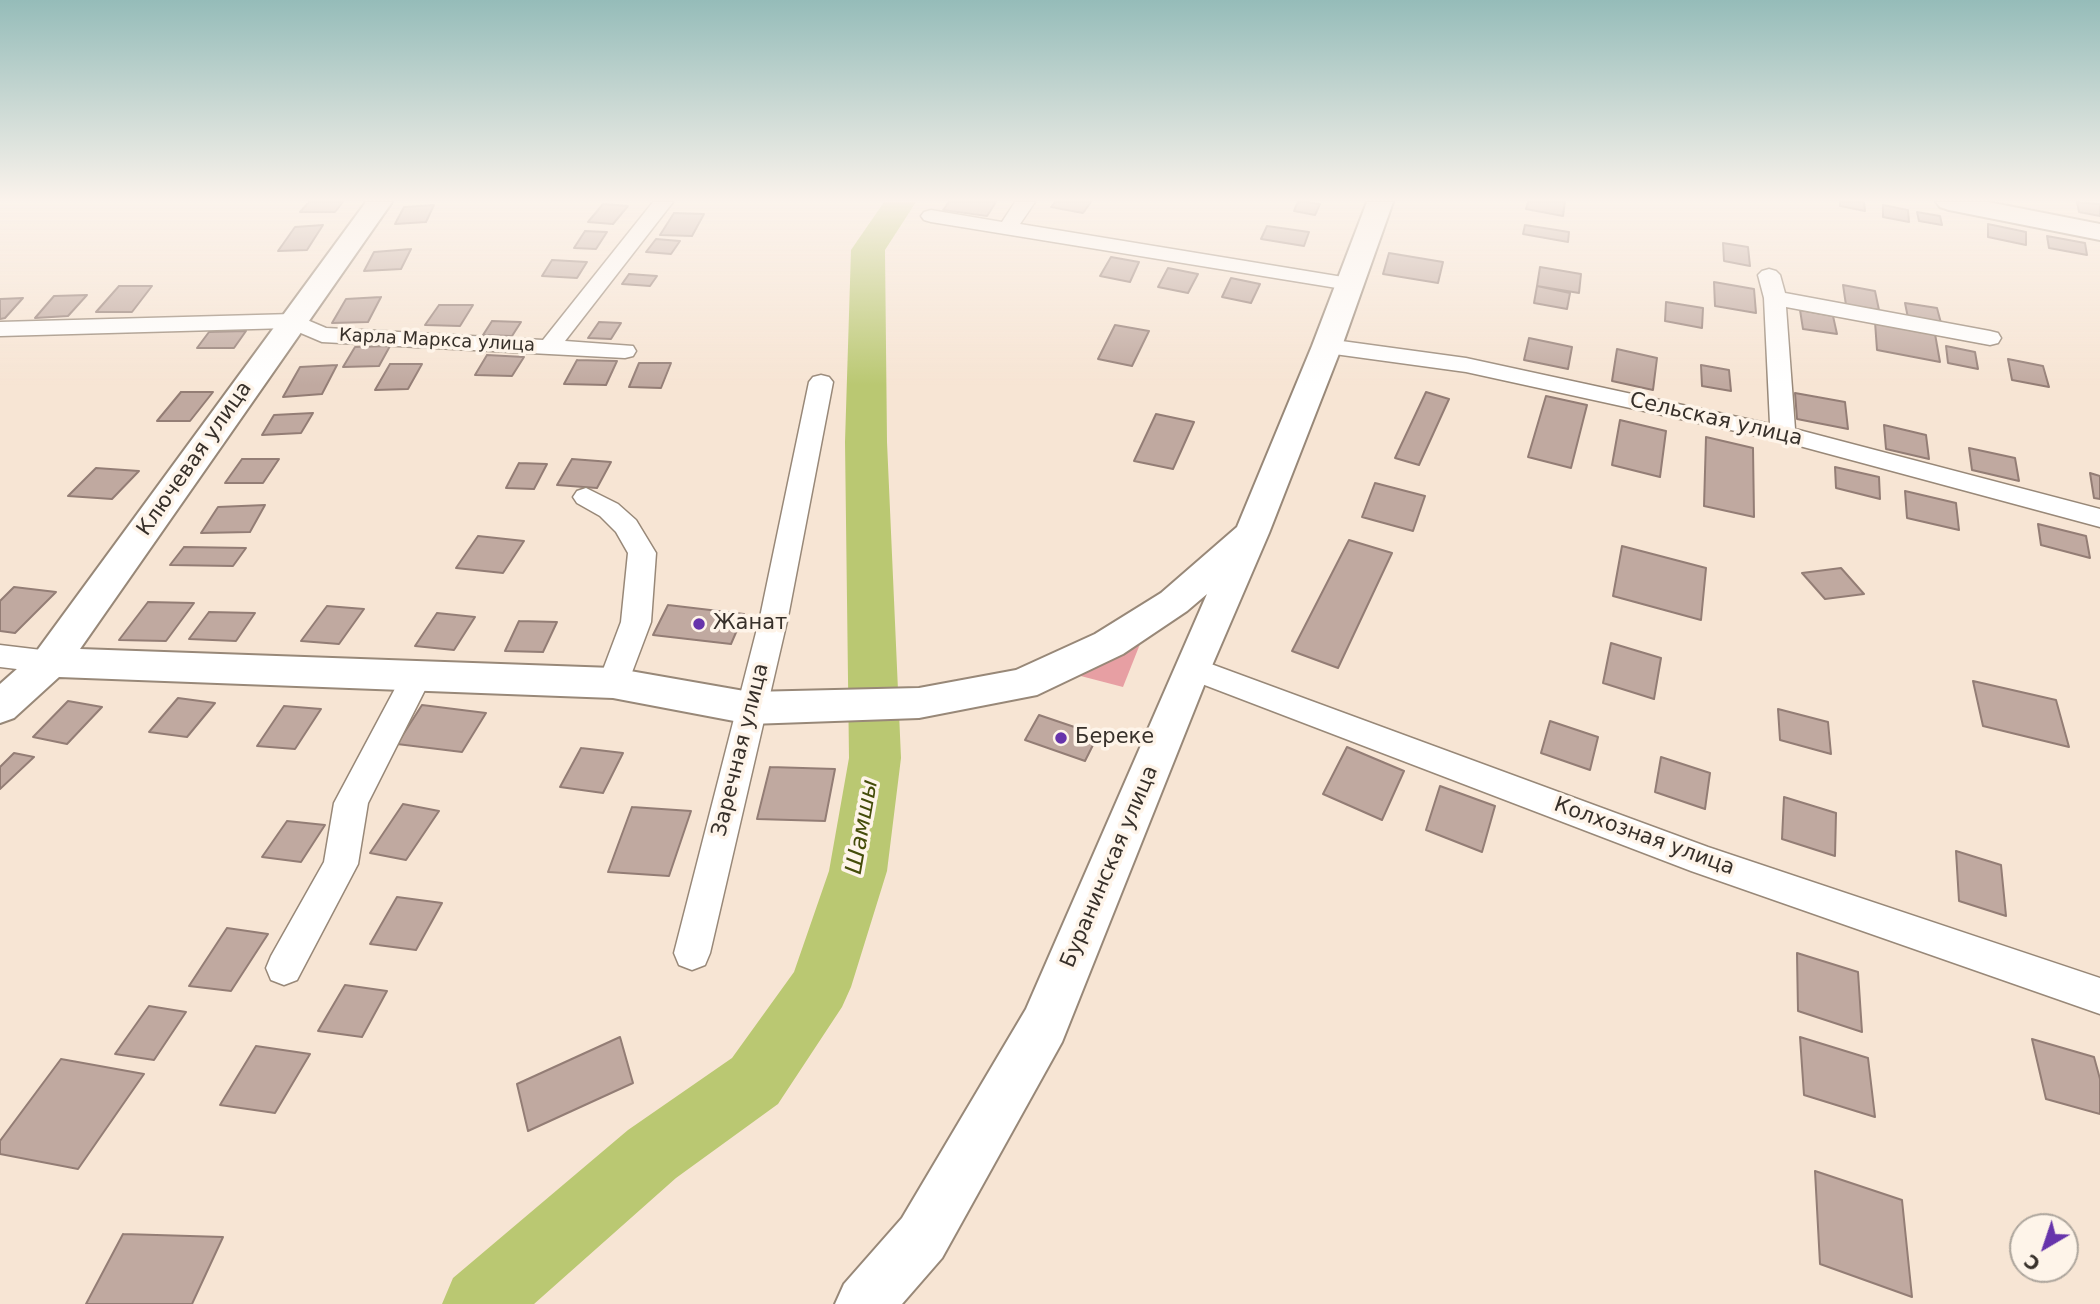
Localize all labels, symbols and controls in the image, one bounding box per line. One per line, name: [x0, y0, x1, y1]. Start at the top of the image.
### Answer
street label: Карла Маркса улица: [339, 325, 535, 357]
street label: Ключевая улица: [132, 377, 258, 541]
street label: Сельская улица: [1627, 388, 1805, 452]
place label: Жанат: [713, 611, 787, 637]
marker: Жанат: [691, 616, 707, 632]
street label: Заречная улица: [707, 661, 775, 839]
place label: Береке: [1075, 725, 1154, 751]
marker: Береке: [1053, 730, 1069, 746]
street label: Буранинская улица: [1056, 762, 1164, 972]
water label: Шамшы: [841, 778, 885, 876]
street label: Колхозная улица: [1550, 793, 1738, 881]
north arrow: [2009, 1213, 2079, 1283]
text: С: [2020, 1250, 2044, 1276]

